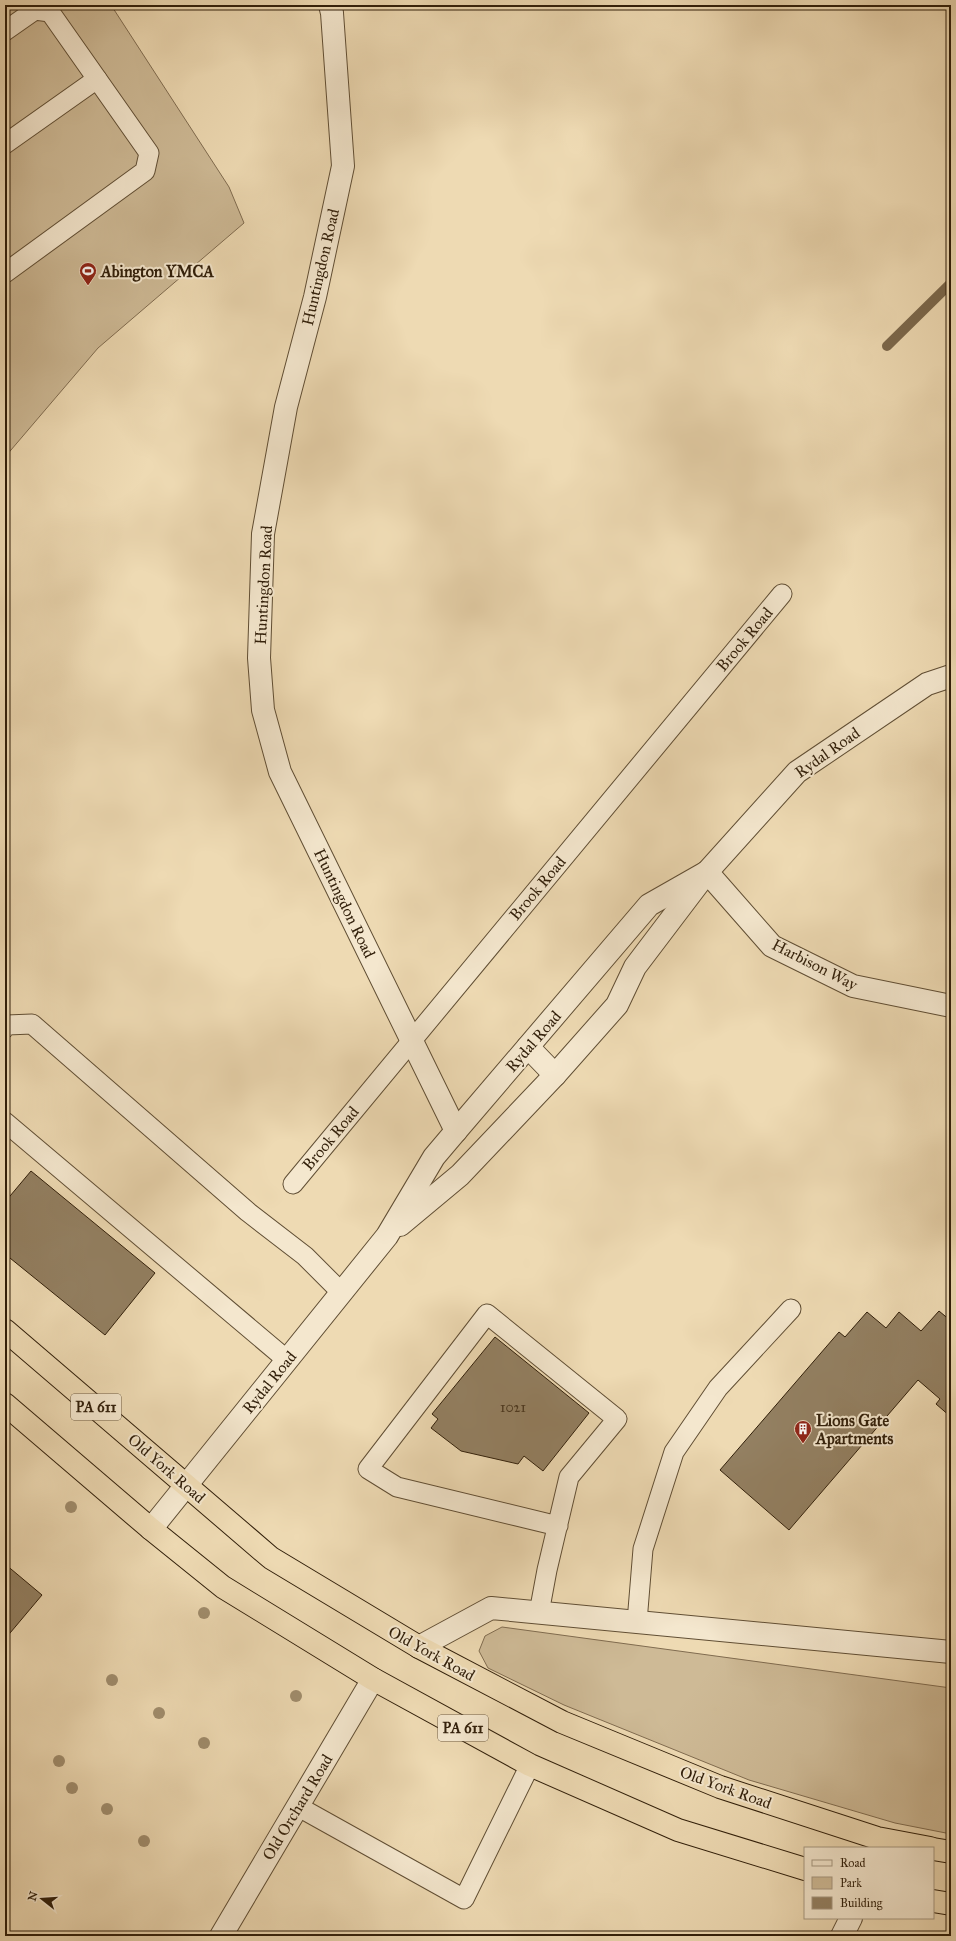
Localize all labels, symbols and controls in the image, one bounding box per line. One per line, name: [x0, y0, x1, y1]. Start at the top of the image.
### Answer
street label: Huntingdon Road: [298, 207, 344, 328]
sports icon: Abington YMCA: [78, 261, 98, 286]
place label: Abington YMCA: [100, 262, 214, 282]
street label: Huntingdon Road: [251, 525, 277, 645]
street label: Brook Road: [712, 603, 777, 675]
street label: Rydal Road: [791, 723, 863, 782]
street label: Huntingdon Road: [309, 845, 379, 961]
street label: Brook Road: [505, 852, 570, 924]
street label: Harbison Way: [769, 935, 861, 994]
street label: Rydal Road: [502, 1007, 565, 1076]
street label: Brook Road: [298, 1102, 363, 1174]
street label: Rydal Road: [238, 1347, 300, 1417]
road number: PA 611: [71, 1394, 121, 1420]
house number: 1021: [500, 1399, 526, 1416]
place label: Lions Gate Apartments: [815, 1411, 894, 1449]
building icon: Lions Gate Apartments: [793, 1419, 813, 1444]
street label: Old York Road: [124, 1430, 209, 1507]
street label: Old York Road: [385, 1622, 478, 1685]
road number: PA 611: [438, 1715, 488, 1741]
street label: Old Orchard Road: [258, 1751, 336, 1864]
street label: Old York Road: [677, 1762, 774, 1813]
legend: [804, 1847, 934, 1919]
text: Road: [840, 1856, 866, 1870]
text: Park: [840, 1876, 862, 1890]
north arrow: [22, 1879, 62, 1919]
text: N: [25, 1889, 41, 1903]
text: Building: [840, 1896, 883, 1911]

